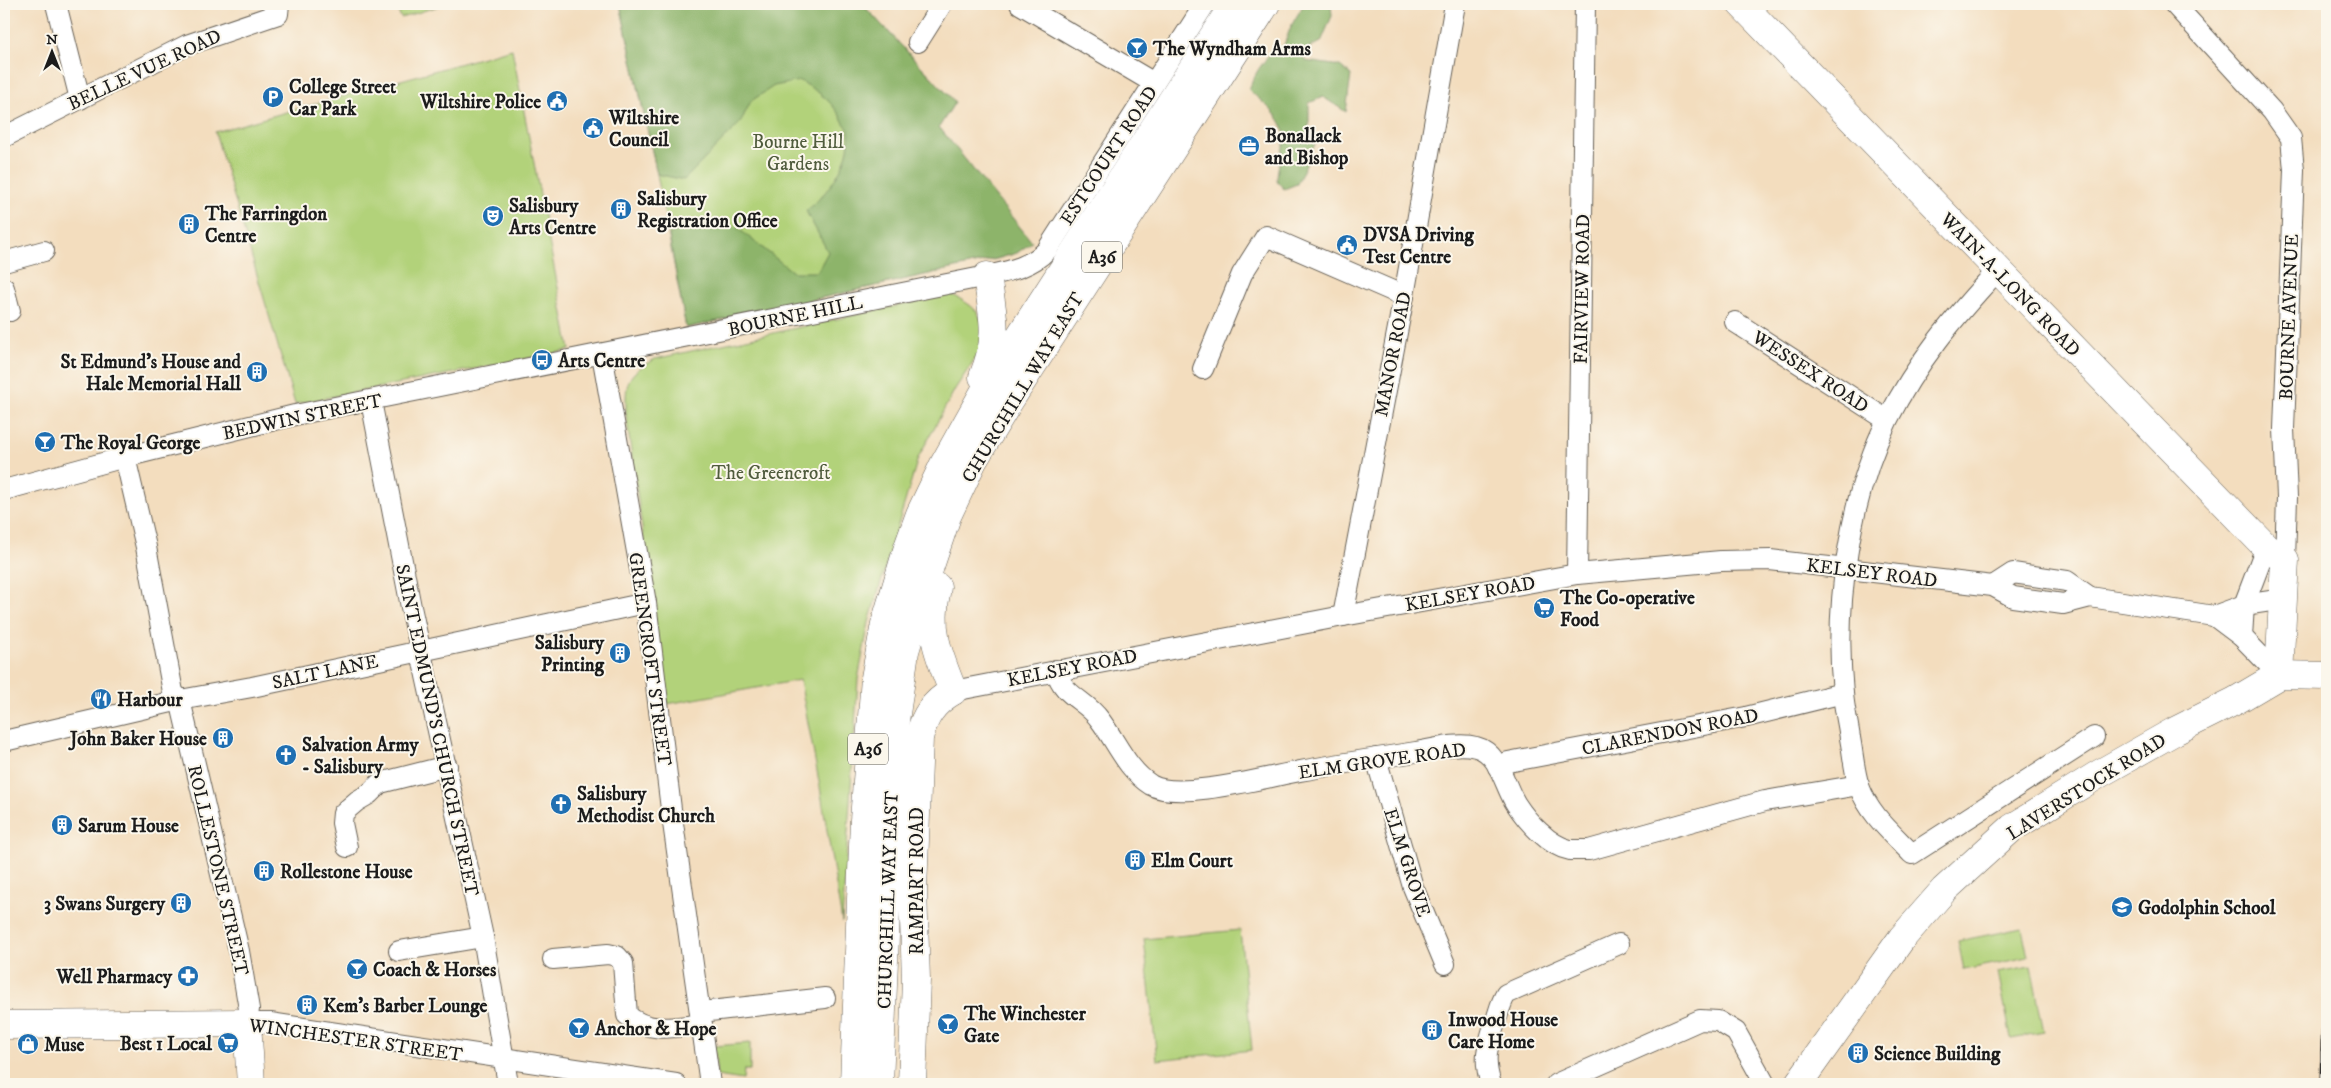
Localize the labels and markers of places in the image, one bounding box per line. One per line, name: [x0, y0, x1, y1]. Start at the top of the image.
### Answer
bar icon: The Wyndham Arms: [1125, 36, 1149, 60]
place label: The Wyndham Arms: [1152, 38, 1311, 61]
place label: College Street Car Park: [289, 76, 397, 121]
parking icon: College Street Car Park: [261, 85, 285, 109]
public building icon: Wiltshire Police: [545, 89, 569, 113]
place label: Wiltshire Police: [419, 91, 541, 114]
place label: Wiltshire Council: [608, 107, 679, 152]
public building icon: Wiltshire Council: [581, 116, 605, 140]
place label: Bonallack and Bishop: [1265, 125, 1349, 170]
office icon: Bonallack and Bishop: [1237, 134, 1261, 158]
place label: Salisbury Registration Office: [637, 188, 778, 233]
place label: Salisbury Arts Centre: [508, 195, 596, 240]
building icon: Salisbury Registration Office: [609, 197, 633, 221]
place label: The Farringdon Centre: [204, 203, 328, 248]
theatre icon: Salisbury Arts Centre: [481, 204, 505, 228]
building icon: The Farringdon Centre: [177, 212, 201, 236]
place label: DVSA Driving Test Centre: [1362, 224, 1474, 269]
public building icon: DVSA Driving Test Centre: [1335, 233, 1359, 257]
bus stop icon: Arts Centre: [530, 348, 554, 372]
place label: Arts Centre: [557, 350, 645, 373]
place label: St Edmund's House and Hale Memorial Hall: [60, 351, 242, 396]
building icon: St Edmund's House and Hale Memorial Hall: [245, 360, 269, 384]
bar icon: The Royal George: [33, 430, 57, 454]
place label: The Royal George: [60, 432, 201, 455]
place label: The Co-operative Food: [1559, 587, 1695, 632]
supermarket icon: The Co-operative Food: [1532, 596, 1556, 620]
place label: Salisbury Printing: [535, 632, 605, 677]
building icon: Salisbury Printing: [608, 641, 632, 665]
restaurant icon: Harbour: [89, 687, 113, 711]
place label: Harbour: [117, 689, 183, 712]
building icon: John Baker House: [211, 726, 235, 750]
place label: John Baker House: [68, 728, 207, 751]
place label: Salvation Army - Salisbury: [302, 734, 420, 779]
church icon: Salvation Army - Salisbury: [274, 743, 298, 767]
place label: Salisbury Methodist Church: [577, 783, 716, 828]
church icon: Salisbury Methodist Church: [549, 792, 573, 816]
building icon: Sarum House: [50, 813, 74, 837]
place label: Sarum House: [78, 815, 179, 838]
building icon: Elm Court: [1123, 848, 1147, 872]
place label: Elm Court: [1151, 850, 1234, 873]
building icon: Rollestone House: [252, 859, 276, 883]
place label: Rollestone House: [280, 861, 413, 884]
building icon: 3 Swans Surgery: [169, 891, 193, 915]
place label: 3 Swans Surgery: [44, 893, 166, 916]
school or university icon: Godolphin School: [2110, 895, 2134, 919]
place label: Godolphin School: [2138, 897, 2276, 920]
bar icon: Coach & Horses: [345, 957, 369, 981]
place label: Coach & Horses: [373, 959, 497, 982]
pharmacy icon: Well Pharmacy: [176, 964, 200, 988]
place label: Well Pharmacy: [55, 966, 173, 989]
building icon: Kem's Barber Lounge: [295, 993, 319, 1017]
place label: Kem's Barber Lounge: [323, 995, 488, 1018]
place label: The Winchester Gate: [963, 1003, 1087, 1048]
place label: Inwood House Care Home: [1448, 1009, 1558, 1054]
bar icon: The Winchester Gate: [936, 1012, 960, 1036]
bar icon: Anchor & Hope: [567, 1016, 591, 1040]
place label: Anchor & Hope: [594, 1018, 716, 1041]
building icon: Inwood House Care Home: [1420, 1018, 1444, 1042]
supermarket icon: Best 1 Local: [216, 1031, 240, 1055]
shop icon: Muse: [16, 1032, 40, 1056]
place label: Best 1 Local: [120, 1033, 212, 1056]
place label: Muse: [44, 1034, 85, 1057]
building icon: Science Building: [1846, 1041, 1870, 1065]
place label: Science Building: [1874, 1043, 2001, 1066]

